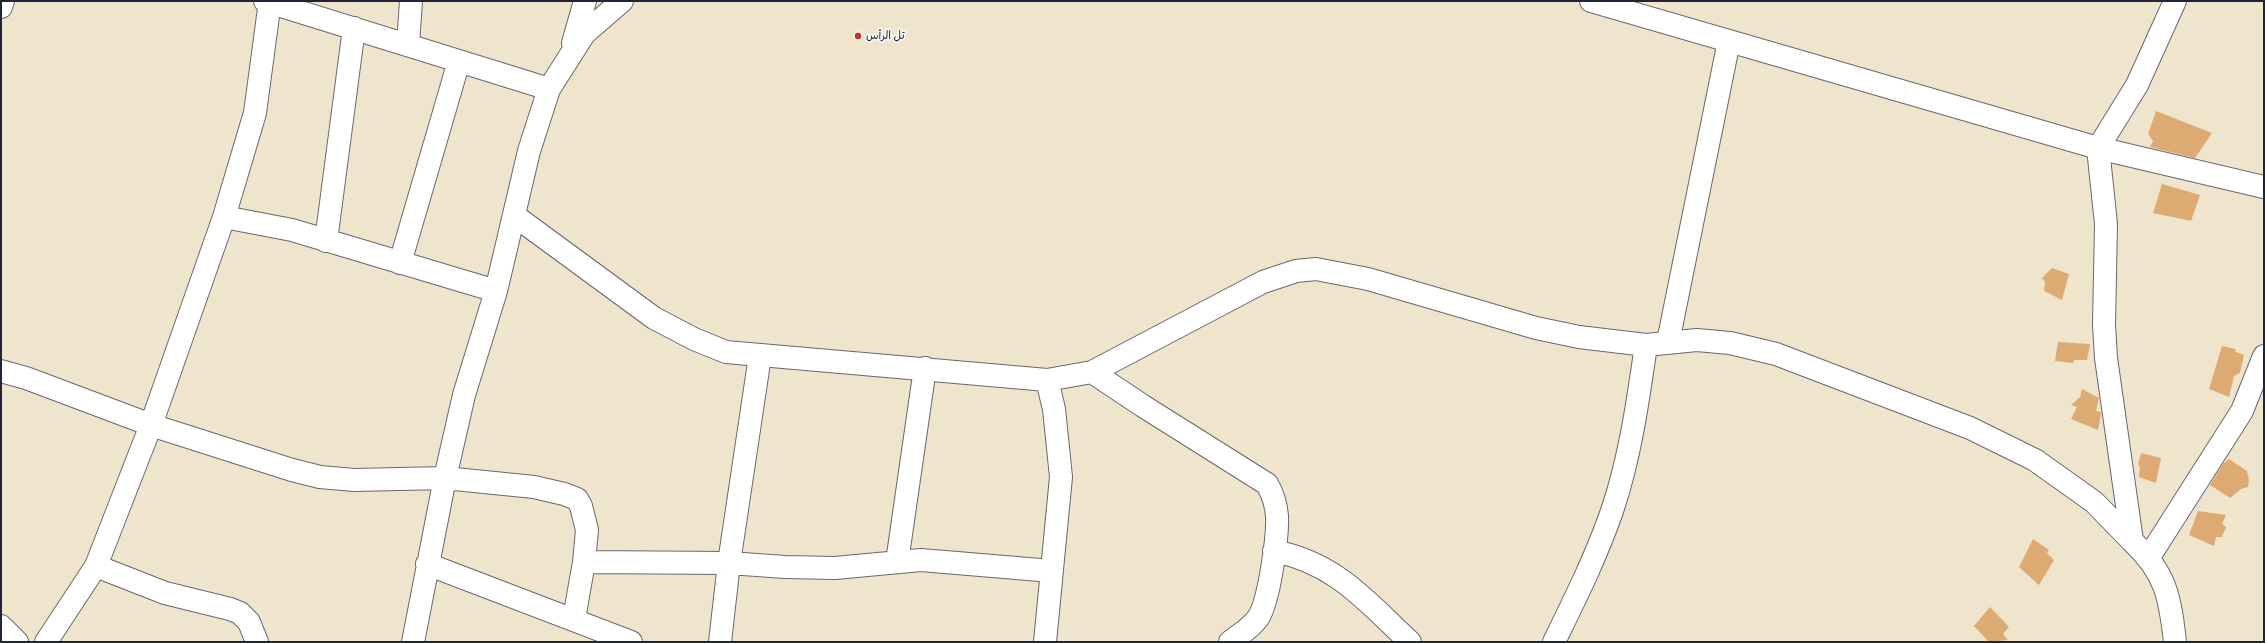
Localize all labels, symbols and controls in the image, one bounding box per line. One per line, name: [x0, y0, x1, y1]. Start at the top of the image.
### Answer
place label: تل الرأس: [866, 29, 905, 43]
marker: تل الرأس: [853, 31, 863, 41]

